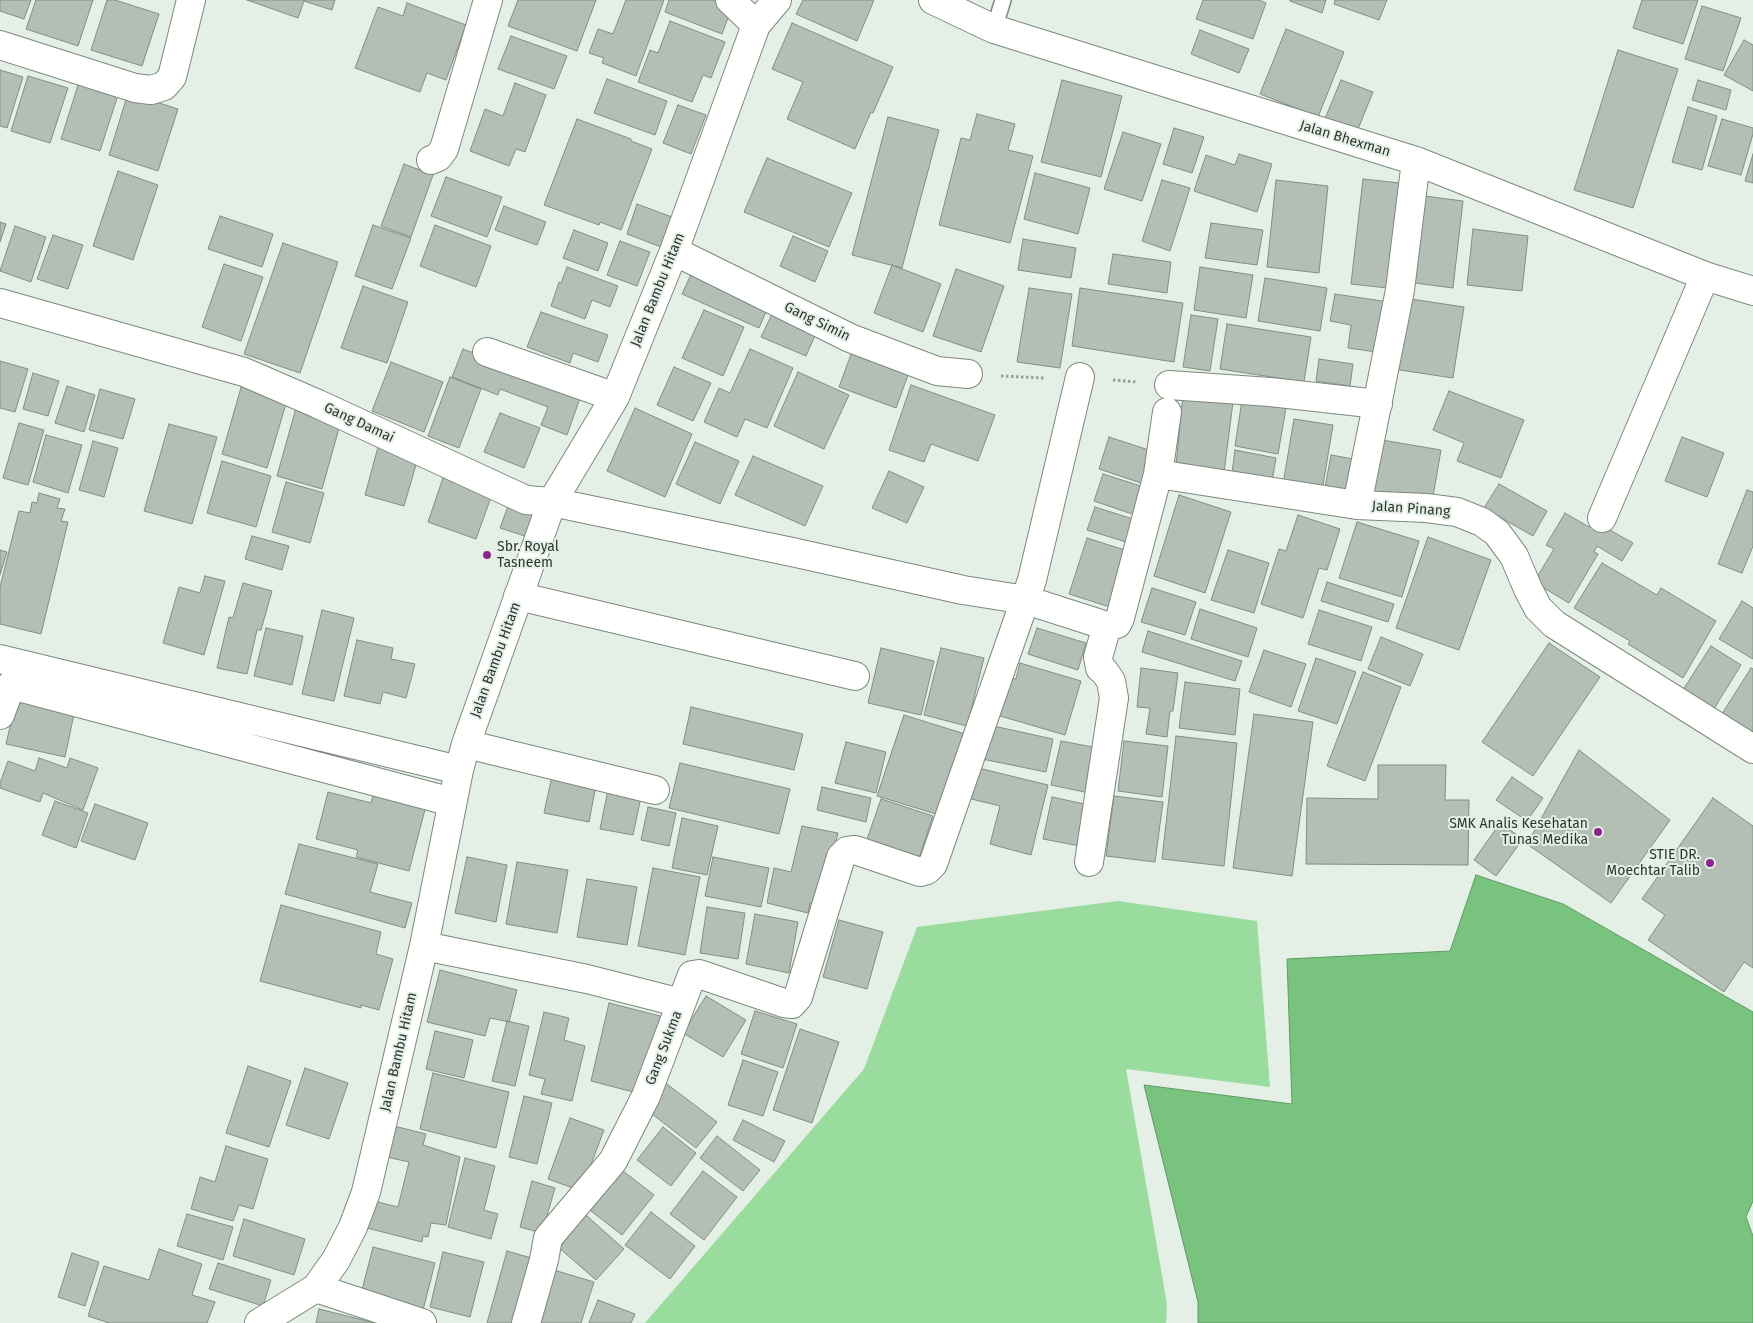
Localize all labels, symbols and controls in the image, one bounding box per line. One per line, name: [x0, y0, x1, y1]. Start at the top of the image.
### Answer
street label: Jalan Bhexman: [1298, 117, 1392, 161]
street label: Jalan Bambu Hitam: [627, 230, 689, 350]
street label: Gang Simin: [781, 299, 853, 345]
street label: Gang Damai: [321, 399, 397, 447]
street label: Jalan Pinang: [1371, 498, 1451, 520]
place label: Sbr. Royal Tasneem: [497, 539, 559, 572]
marker: Sbr. Royal Tasneem: [481, 549, 493, 561]
street label: Jalan Bambu Hitam: [467, 600, 525, 720]
place label: SMK Analis Kesehatan Tunas Medika: [1449, 816, 1588, 849]
marker: SMK Analis Kesehatan Tunas Medika: [1592, 826, 1604, 838]
place label: STIE DR. Moechtar Talib: [1606, 847, 1700, 880]
marker: STIE DR. Moechtar Talib: [1704, 857, 1716, 869]
street label: Jalan Bambu Hitam: [377, 991, 421, 1113]
street label: Gang Sukma: [642, 1008, 686, 1088]

